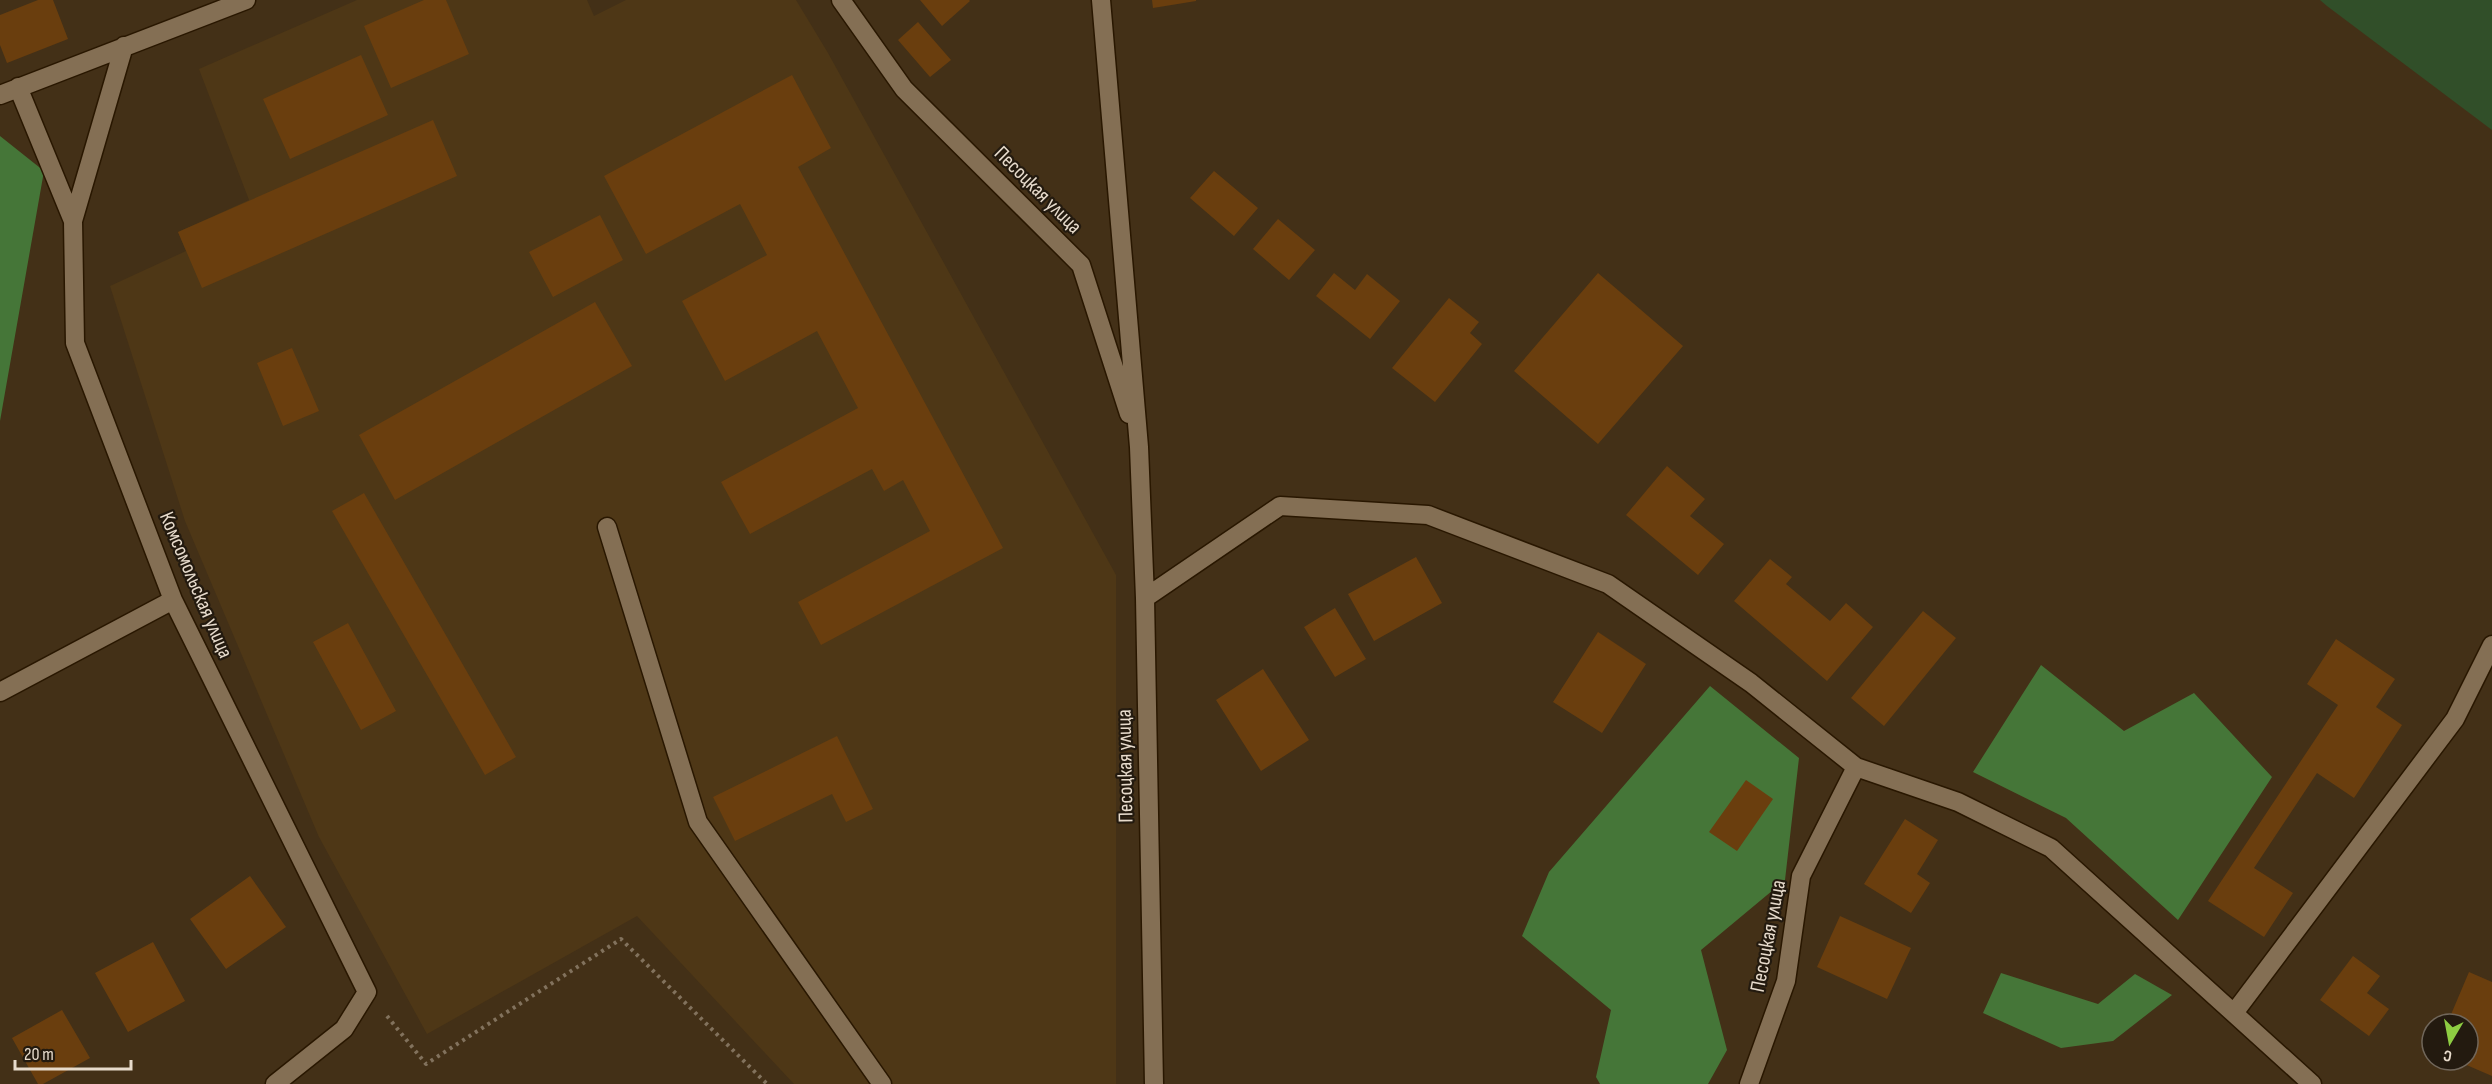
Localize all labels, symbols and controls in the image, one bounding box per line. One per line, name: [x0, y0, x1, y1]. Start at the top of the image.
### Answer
street label: Песоцкая улица: [989, 141, 1087, 239]
street label: Комсомольская улица: [154, 508, 238, 662]
street label: Песоцкая улица: [1112, 709, 1138, 823]
street label: Песоцкая улица: [1745, 878, 1791, 994]
north arrow: [2420, 1012, 2480, 1072]
scale bar: [15, 1033, 130, 1071]
text: 20 m: [24, 1044, 54, 1065]
text: С: [2442, 1045, 2453, 1065]

